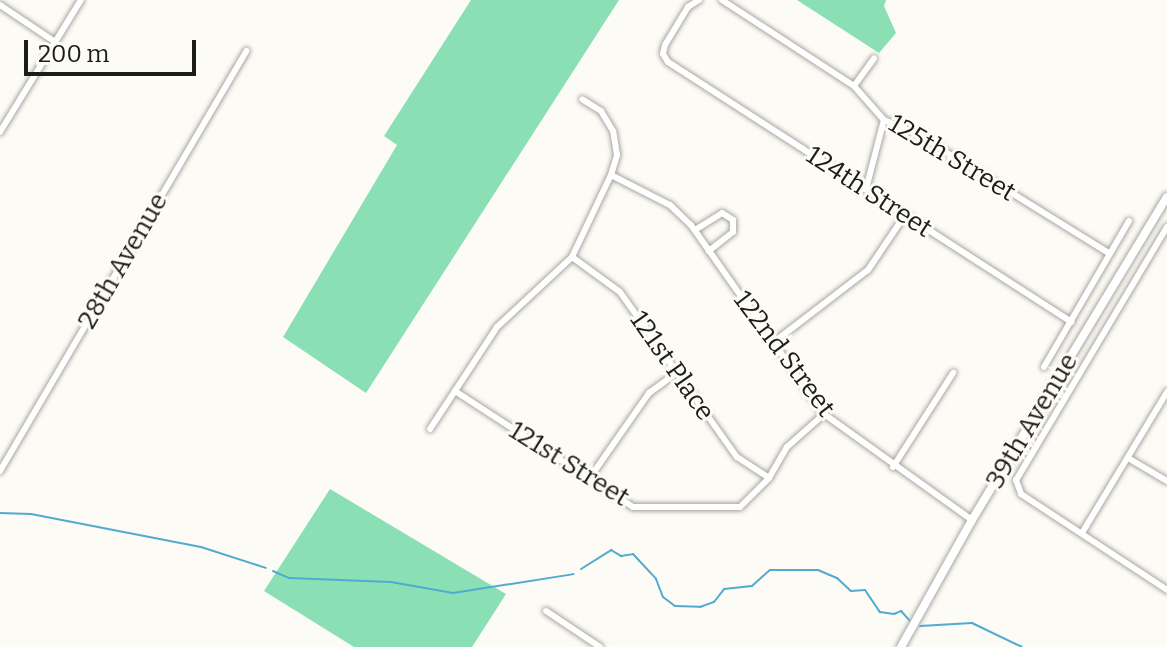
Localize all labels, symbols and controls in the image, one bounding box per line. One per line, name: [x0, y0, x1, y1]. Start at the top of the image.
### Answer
scale bar: [28, 24, 200, 74]
text: 200 m: [38, 40, 110, 68]
street label: 125th Street: [883, 108, 1021, 208]
street label: 124th Street: [800, 140, 938, 244]
street label: 28th Avenue: [72, 188, 174, 334]
street label: 122nd Street: [727, 285, 841, 423]
street label: 121st Place: [623, 305, 721, 427]
street label: 39th Avenue: [979, 348, 1085, 494]
street label: 121st Street: [503, 415, 635, 513]

